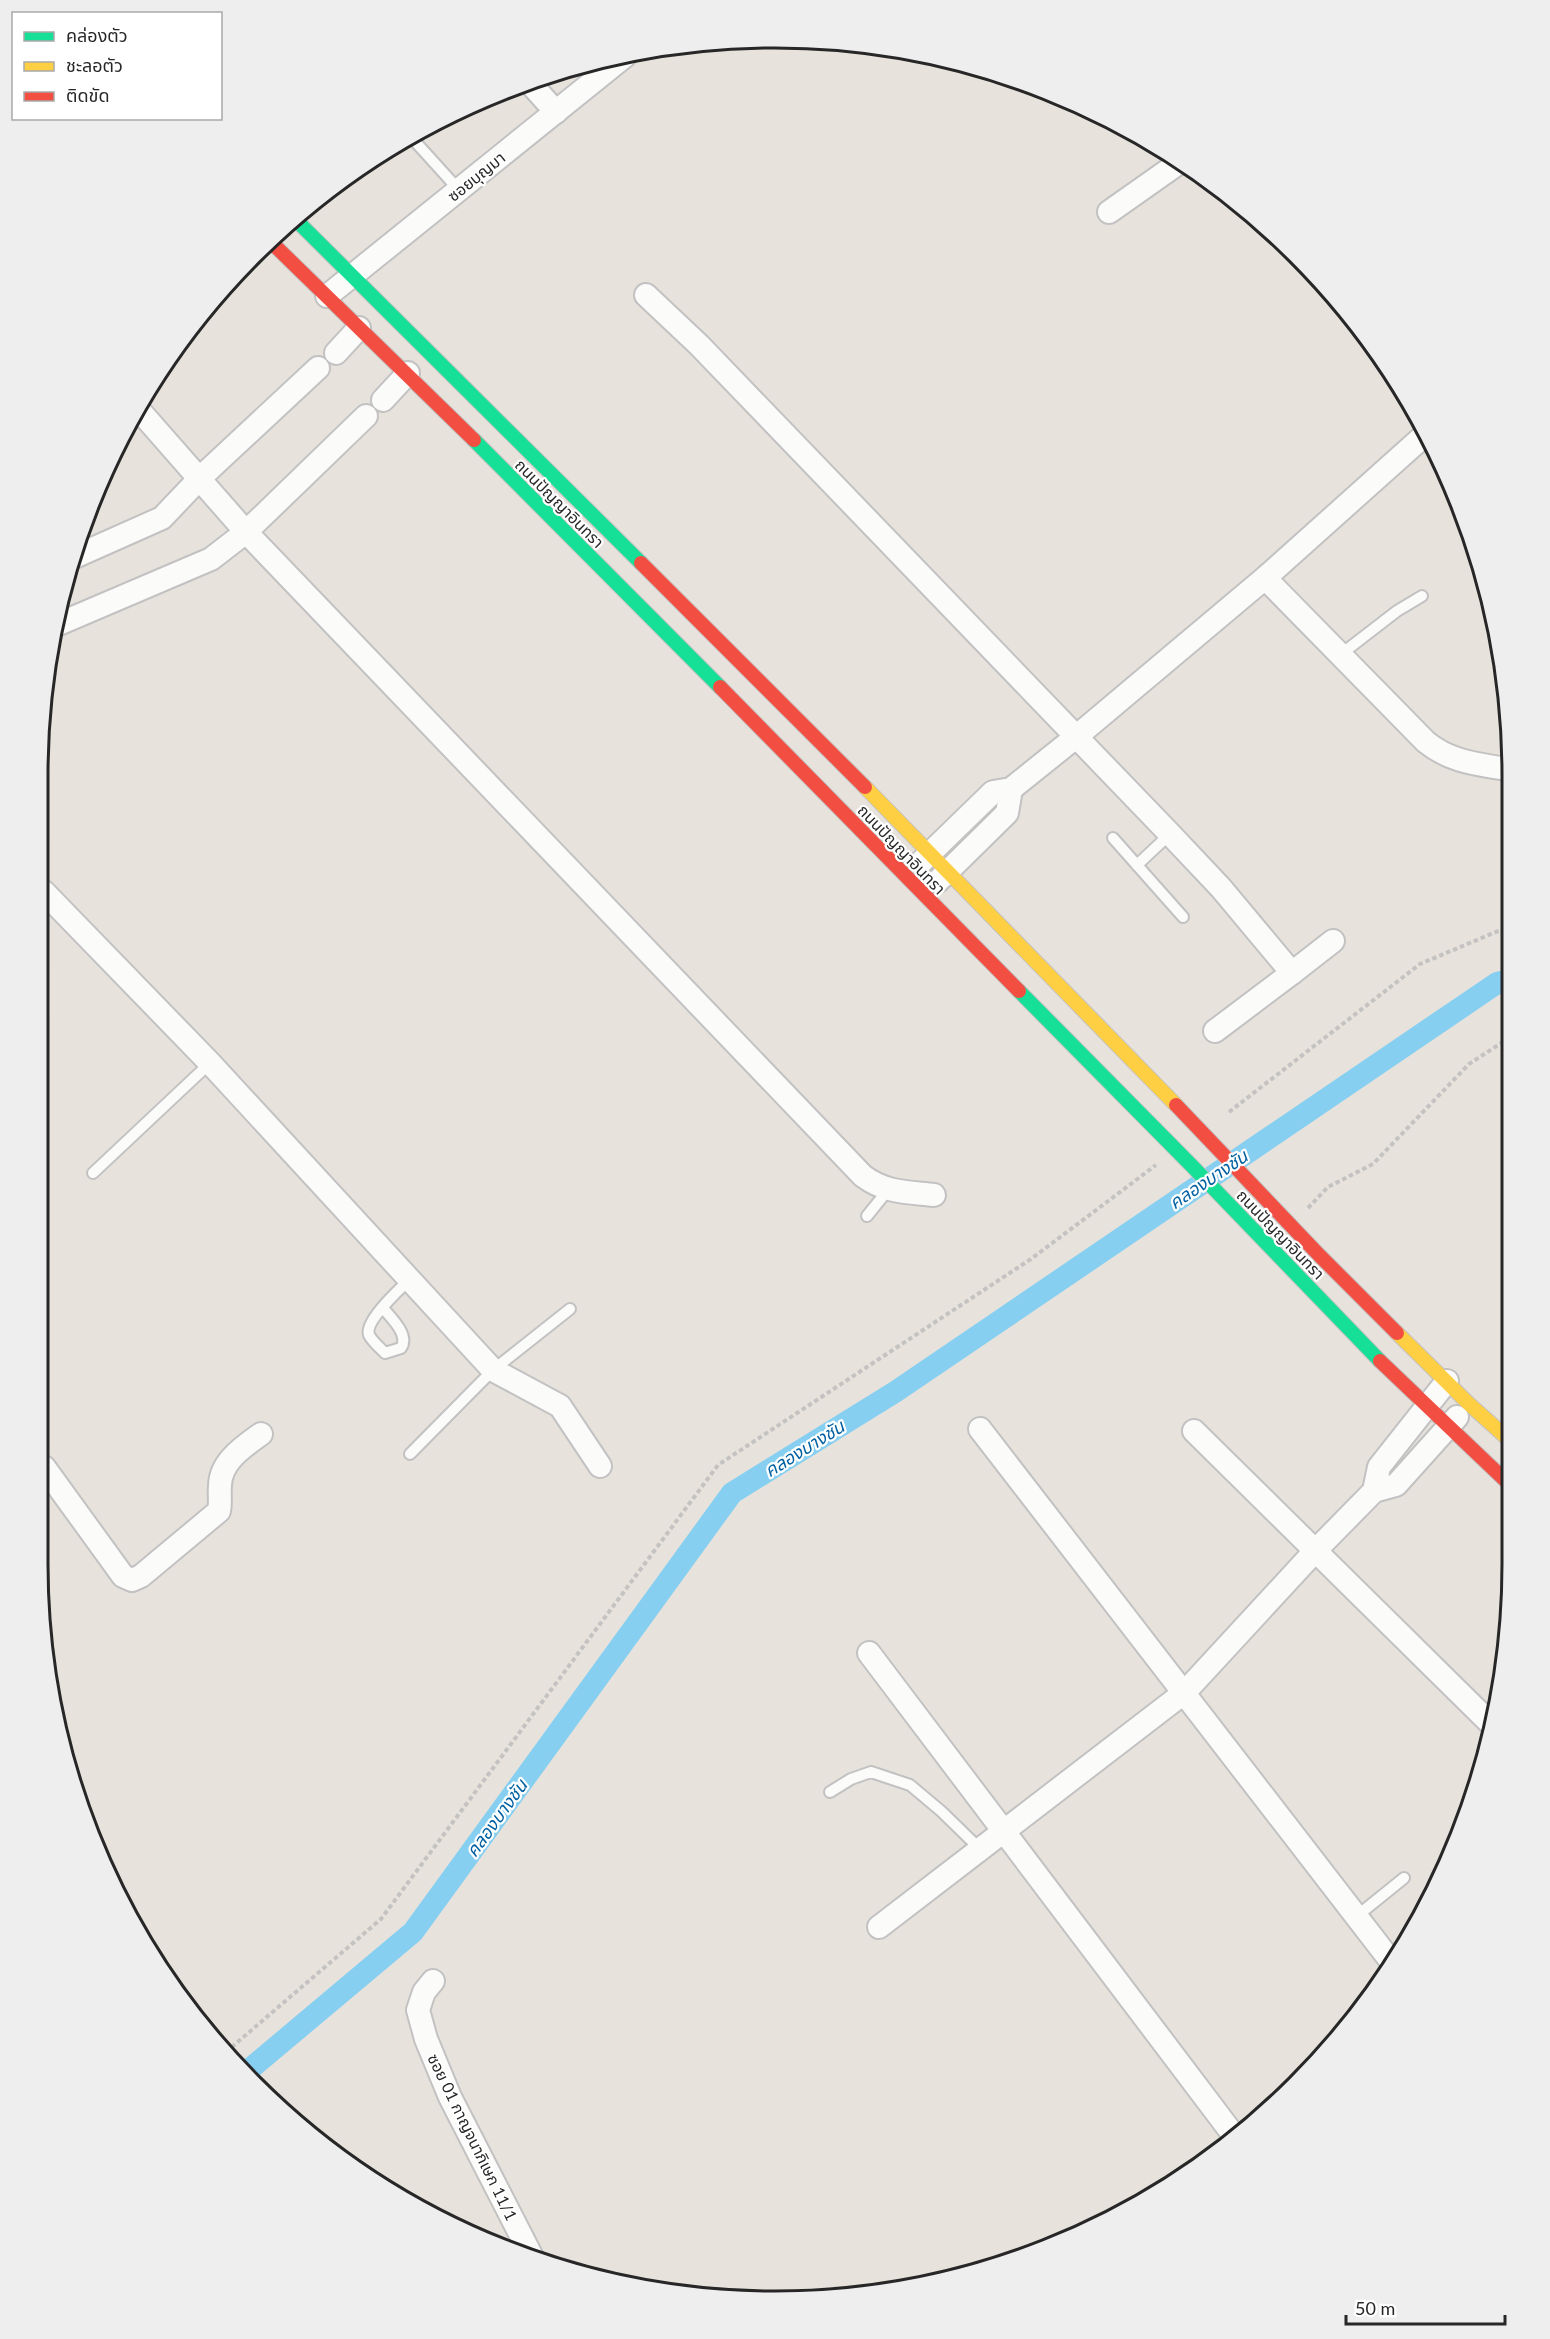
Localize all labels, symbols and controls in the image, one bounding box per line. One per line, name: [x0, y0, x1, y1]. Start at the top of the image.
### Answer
legend: [12, 12, 222, 120]
text: คล่องตัว: [66, 24, 128, 46]
text: ชะลอตัว: [66, 54, 123, 76]
text: ติดขัด: [66, 84, 109, 106]
street label: ซอยบุญมา: [444, 147, 509, 206]
street label: ถนนปัญญาอินทรา: [512, 455, 608, 551]
street label: ถนนปัญญาอินทรา: [854, 800, 950, 898]
water label: คลองบางชัน: [1164, 1144, 1252, 1213]
street label: ถนนปัญญาอินทรา: [1233, 1185, 1329, 1283]
water label: คลองบางชัน: [760, 1414, 849, 1481]
water label: คลองบางชัน: [461, 1774, 532, 1861]
street label: ซอย 01 กาญจนาภิเษก 11/1: [424, 2051, 522, 2223]
scale bar: [1346, 2288, 1505, 2326]
text: 50 m: [1355, 2297, 1395, 2319]

